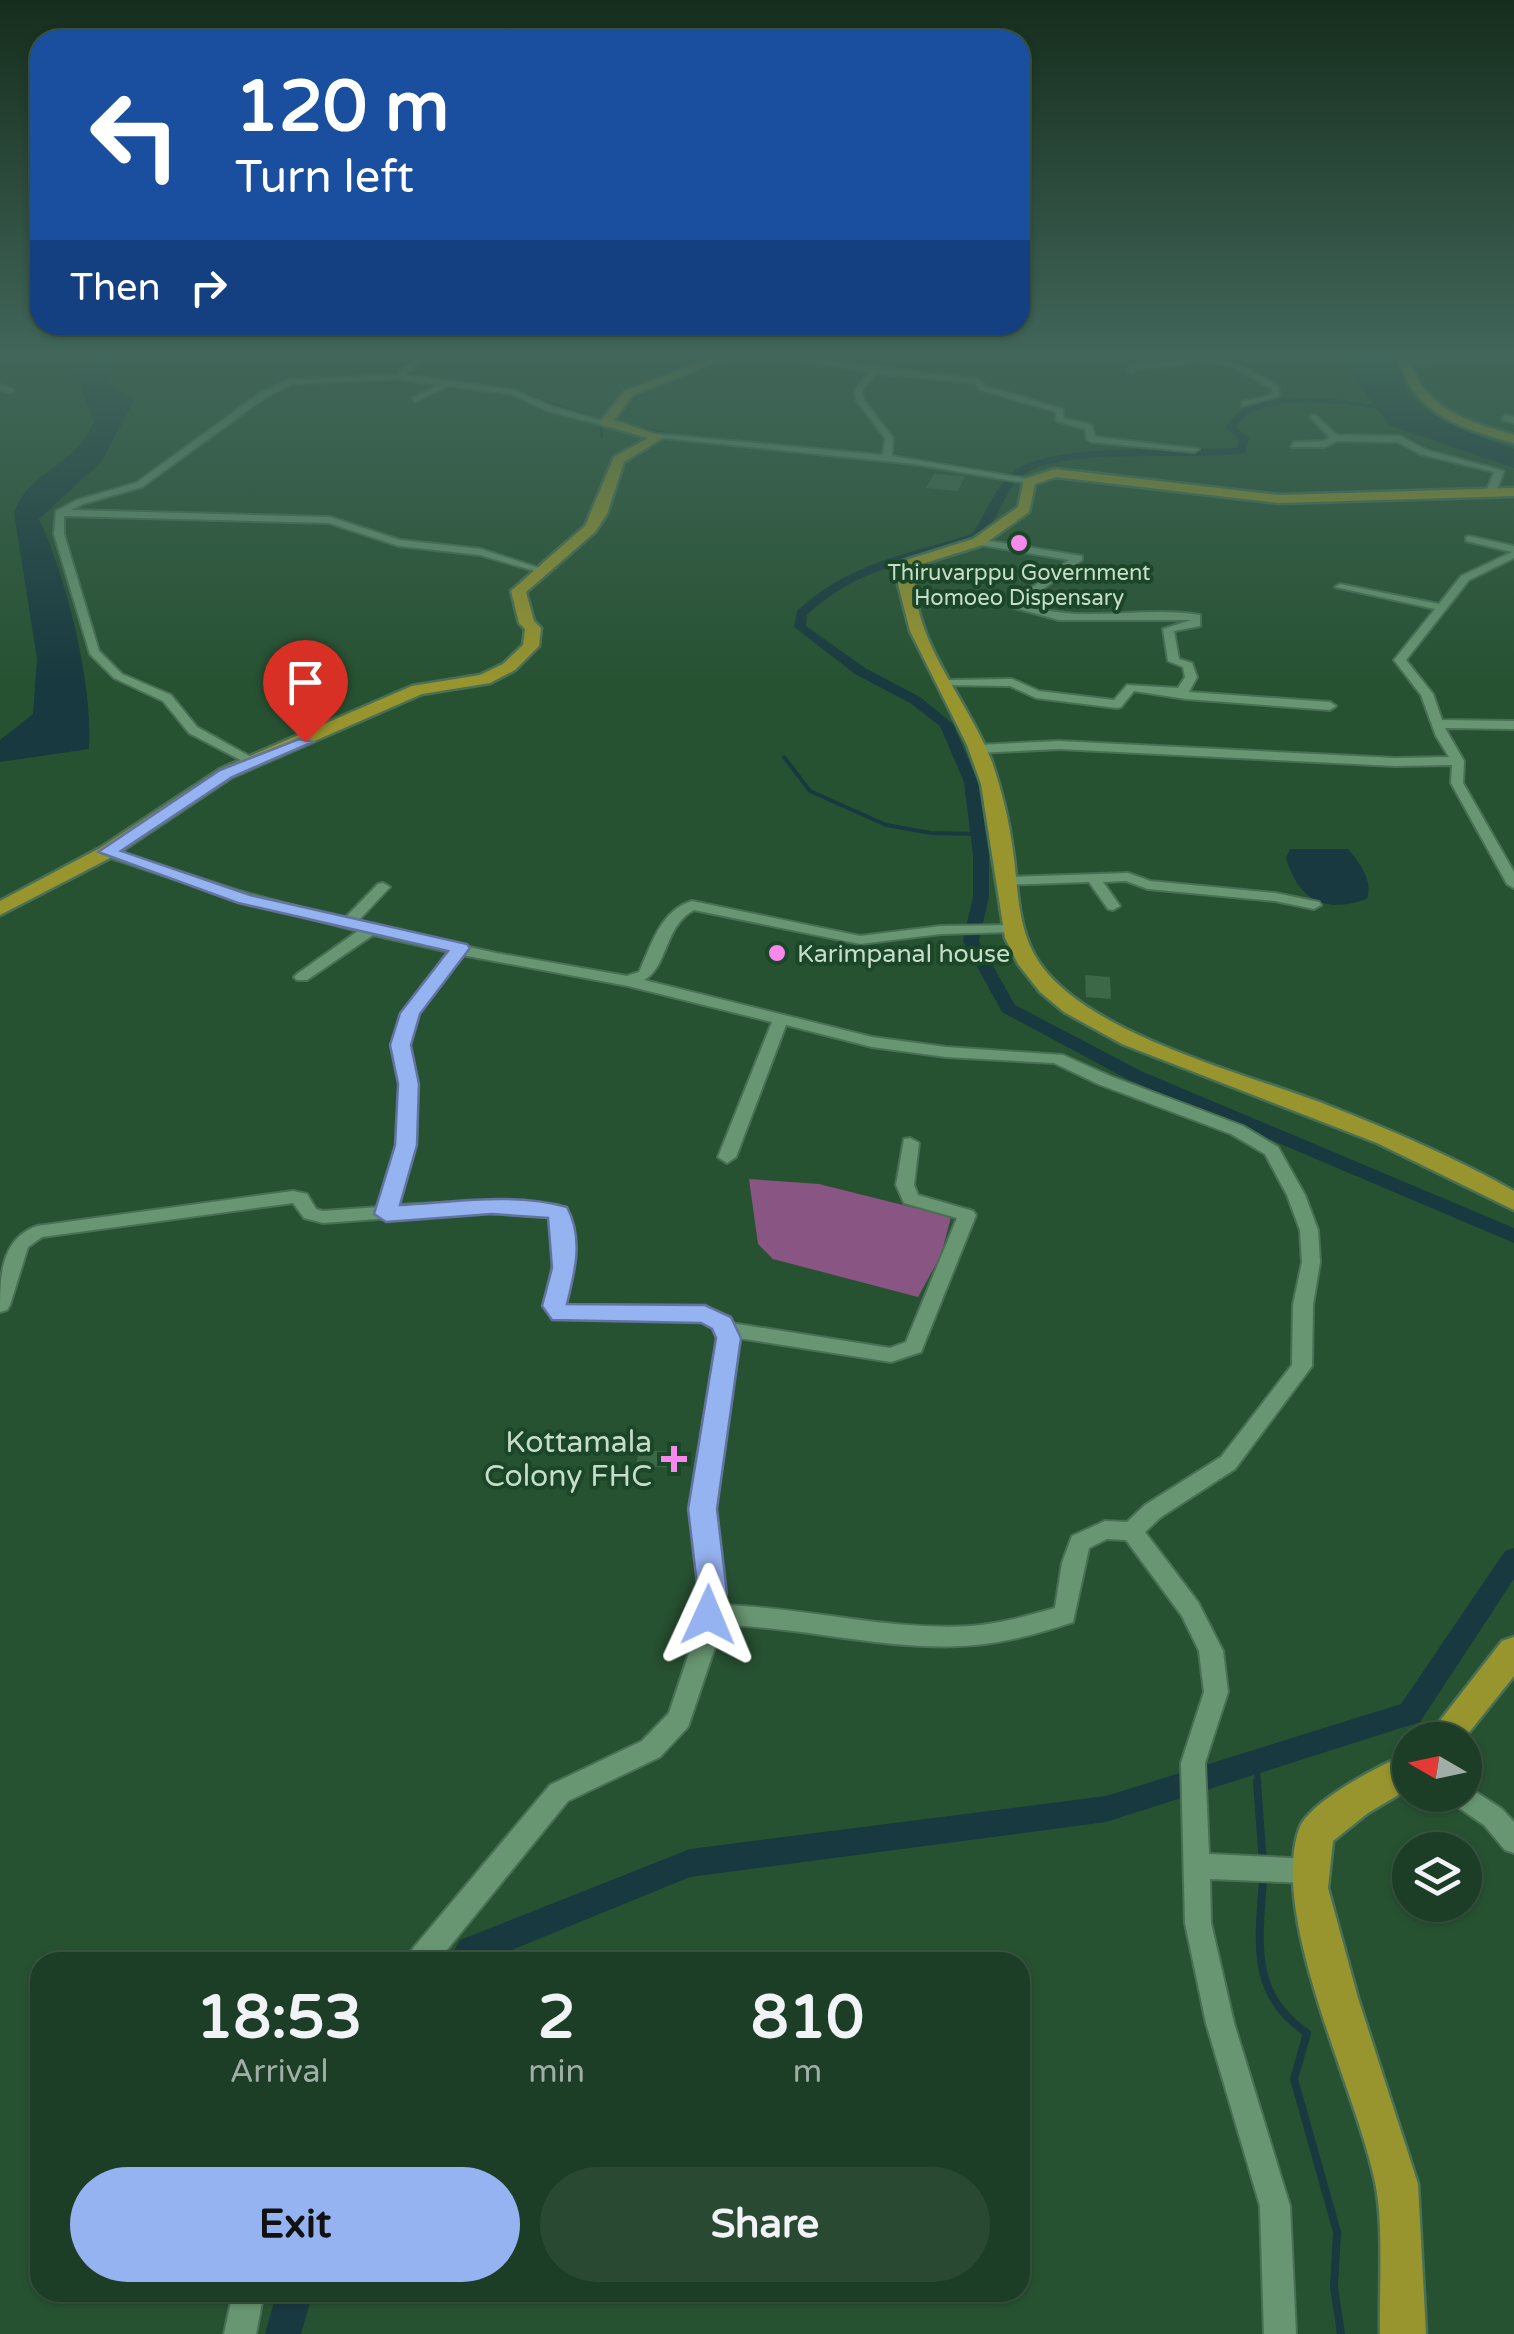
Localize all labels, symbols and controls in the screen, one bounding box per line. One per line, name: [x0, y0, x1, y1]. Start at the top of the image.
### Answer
text: 120 m: [235, 66, 449, 150]
icon: left: [70, 70, 200, 200]
text: Turn left: [235, 151, 414, 205]
icon: right: [181, 260, 236, 315]
text: Then: [70, 265, 161, 311]
marker: Thiruvarppu Government Homoeo Dispensary: [1008, 532, 1030, 554]
place label: Thiruvarppu Government Homoeo Dispensary: [887, 560, 1151, 611]
pin: [263, 640, 348, 743]
icon: arrive: [278, 655, 333, 710]
place label: Karimpanal house: [797, 939, 1010, 969]
marker: Karimpanal house: [766, 942, 788, 964]
place label: Kottamala Colony FHC: [484, 1424, 652, 1495]
marker: Kottamala Colony FHC: [661, 1446, 687, 1472]
position arrow: [656, 1563, 760, 1667]
north arrow: [1392, 1722, 1482, 1812]
map controls: [1392, 1722, 1482, 1922]
button: layers: [1392, 1832, 1482, 1922]
text: 18:53: [196, 1982, 362, 2054]
text: 2: [538, 1982, 575, 2054]
text: 810: [751, 1982, 864, 2054]
text: Arrival: [230, 2053, 329, 2091]
text: min: [528, 2053, 585, 2091]
text: m: [793, 2053, 822, 2091]
button: Exit: [70, 2167, 520, 2282]
button: Share: [540, 2167, 990, 2282]

